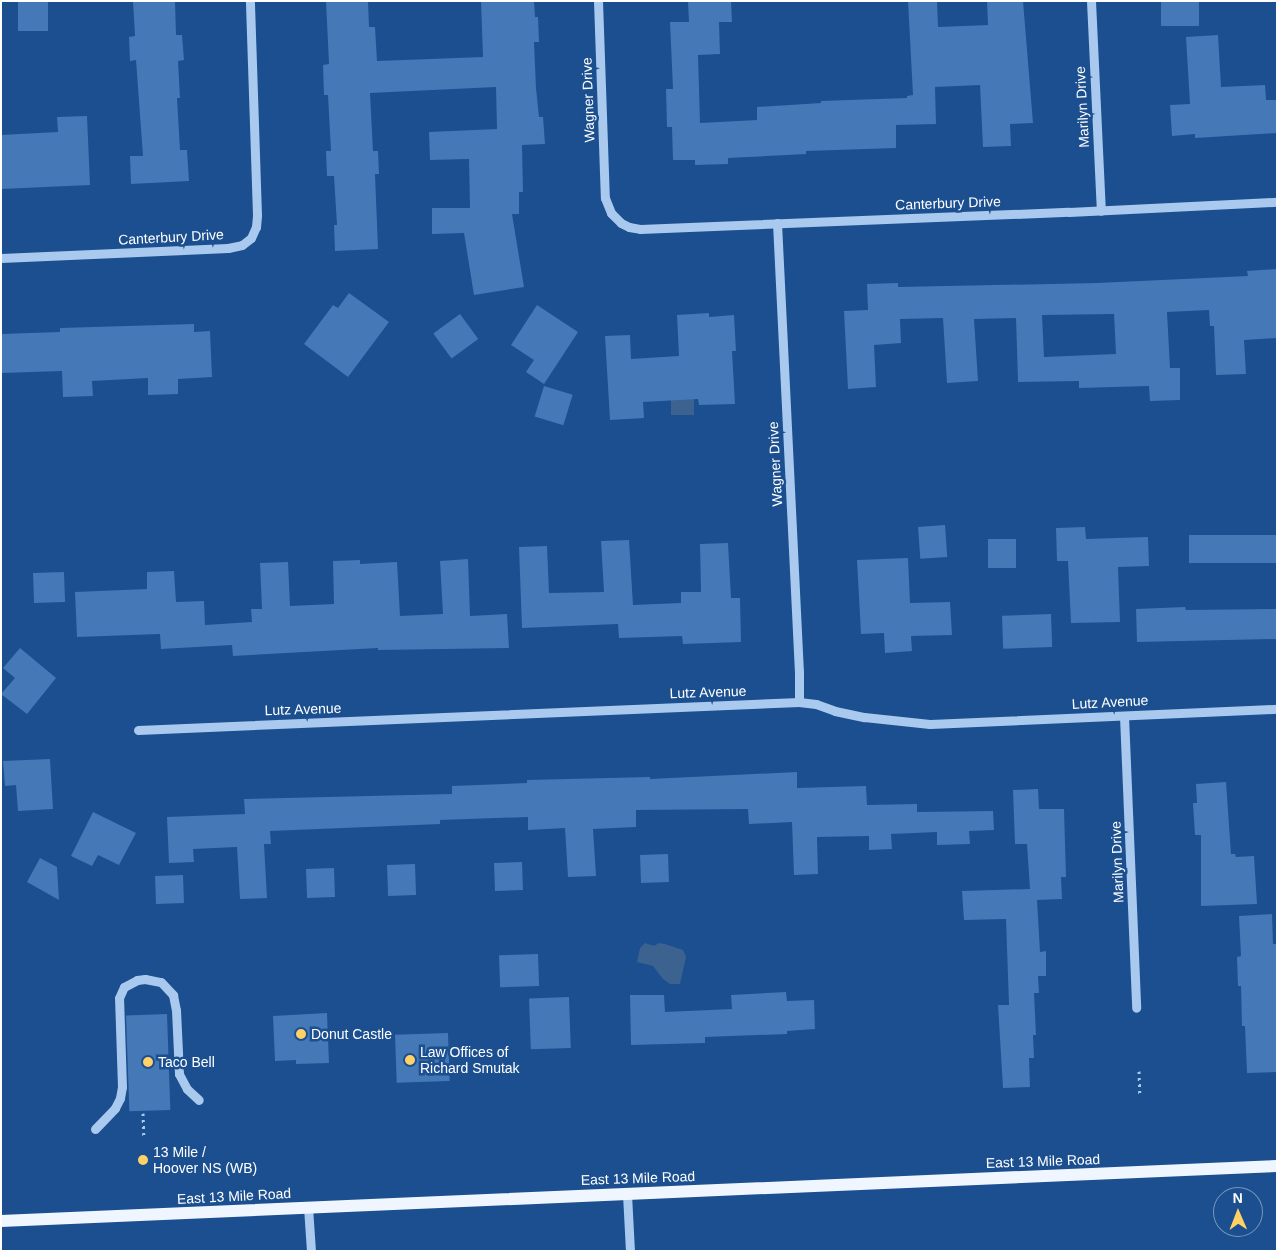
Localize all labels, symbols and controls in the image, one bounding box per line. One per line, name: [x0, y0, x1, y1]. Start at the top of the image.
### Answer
street label: Wagner Drive: [578, 57, 598, 143]
street label: Marilyn Drive: [1071, 66, 1093, 148]
street label: Canterbury Drive: [895, 193, 1001, 213]
street label: Canterbury Drive: [118, 226, 224, 248]
street label: Wagner Drive: [764, 421, 786, 507]
street label: Lutz Avenue: [669, 682, 747, 702]
street label: Lutz Avenue: [1071, 692, 1149, 712]
street label: Lutz Avenue: [264, 699, 342, 719]
street label: Marilyn Drive: [1107, 821, 1127, 903]
place label: Donut Castle: [311, 1026, 392, 1042]
marker: Donut Castle: [295, 1028, 307, 1040]
place label: Law Offices of Richard Smutak: [420, 1044, 520, 1076]
place label: Taco Bell: [158, 1054, 215, 1070]
marker: Law Offices of Richard Smutak: [404, 1054, 416, 1066]
marker: Taco Bell: [142, 1056, 154, 1068]
place label: 13 Mile / Hoover NS (WB): [153, 1144, 257, 1176]
street label: East 13 Mile Road: [986, 1151, 1100, 1171]
marker: 13 Mile / Hoover NS (WB): [137, 1154, 149, 1166]
street label: East 13 Mile Road: [581, 1168, 695, 1188]
street label: East 13 Mile Road: [176, 1185, 292, 1207]
north arrow: [1213, 1187, 1263, 1237]
text: N: [1233, 1190, 1243, 1206]

